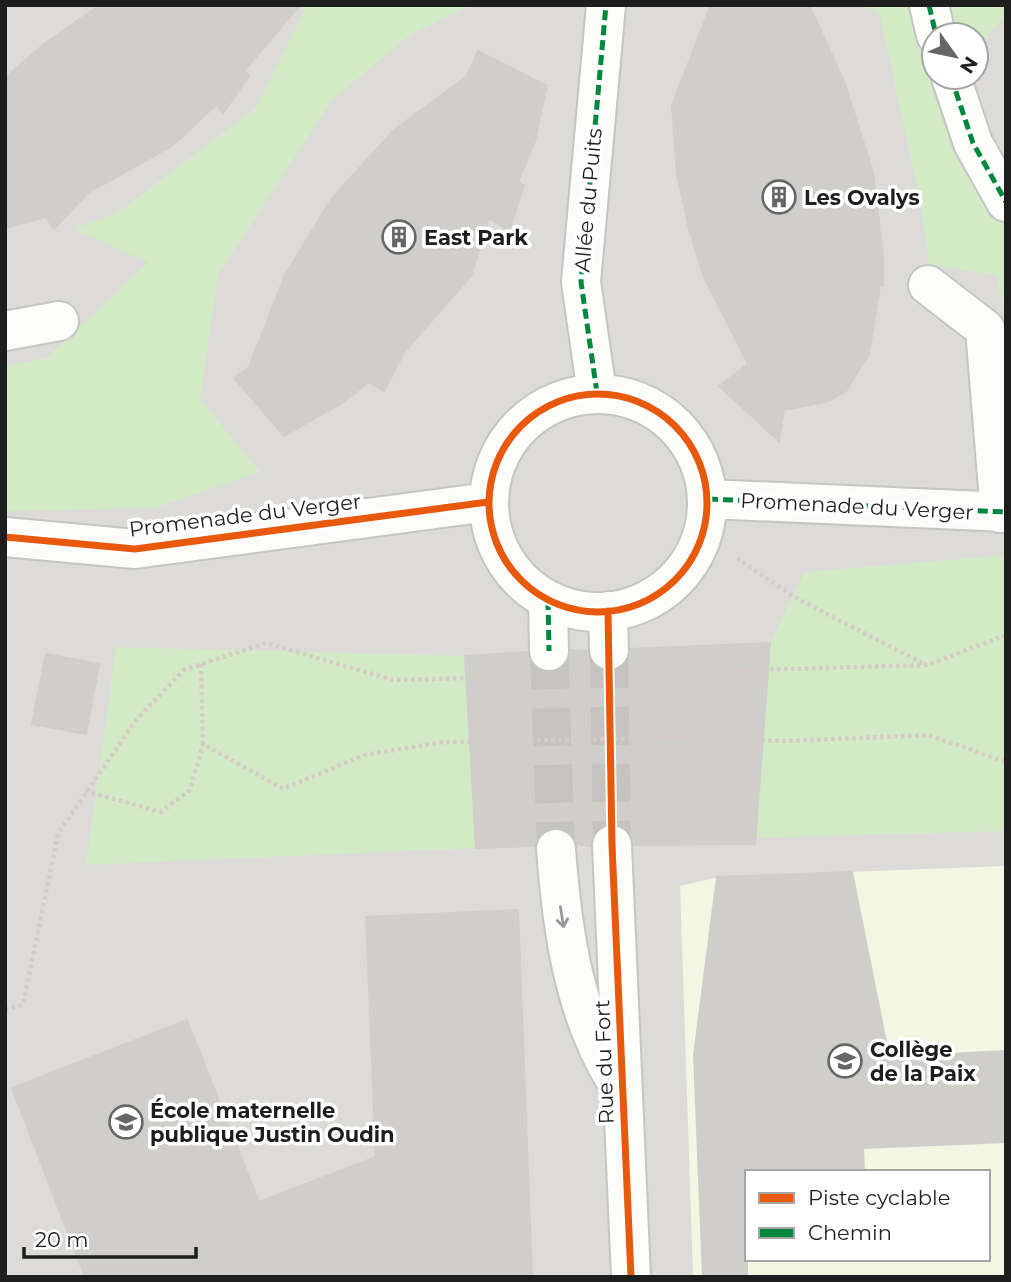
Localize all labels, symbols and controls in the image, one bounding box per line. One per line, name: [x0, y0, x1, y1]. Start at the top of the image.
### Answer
north arrow: [920, 21, 990, 91]
text: N: [955, 52, 983, 78]
street label: Allée du Puits: [569, 127, 607, 273]
building icon: Les Ovalys: [760, 178, 798, 216]
place label: Les Ovalys: [804, 185, 920, 210]
building icon: East Park: [380, 218, 418, 256]
place label: East Park: [424, 225, 528, 250]
street label: Promenade du Verger: [740, 487, 974, 525]
street label: Promenade du Verger: [128, 488, 362, 542]
one-way arrow: [556, 905, 569, 928]
street label: Rue du Fort: [589, 999, 619, 1125]
place label: Collège de la Paix: [870, 1037, 976, 1086]
school or university icon: Collège de la Paix: [826, 1042, 864, 1080]
place label: École maternelle publique Justin Oudin: [150, 1098, 395, 1147]
school or university icon: École maternelle publique Justin Oudin: [107, 1103, 145, 1141]
legend: [745, 1170, 990, 1261]
text: Piste cyclable: [808, 1185, 950, 1210]
scale bar: [24, 1216, 196, 1260]
text: Chemin: [808, 1220, 892, 1245]
text: 20 m: [35, 1227, 89, 1252]

